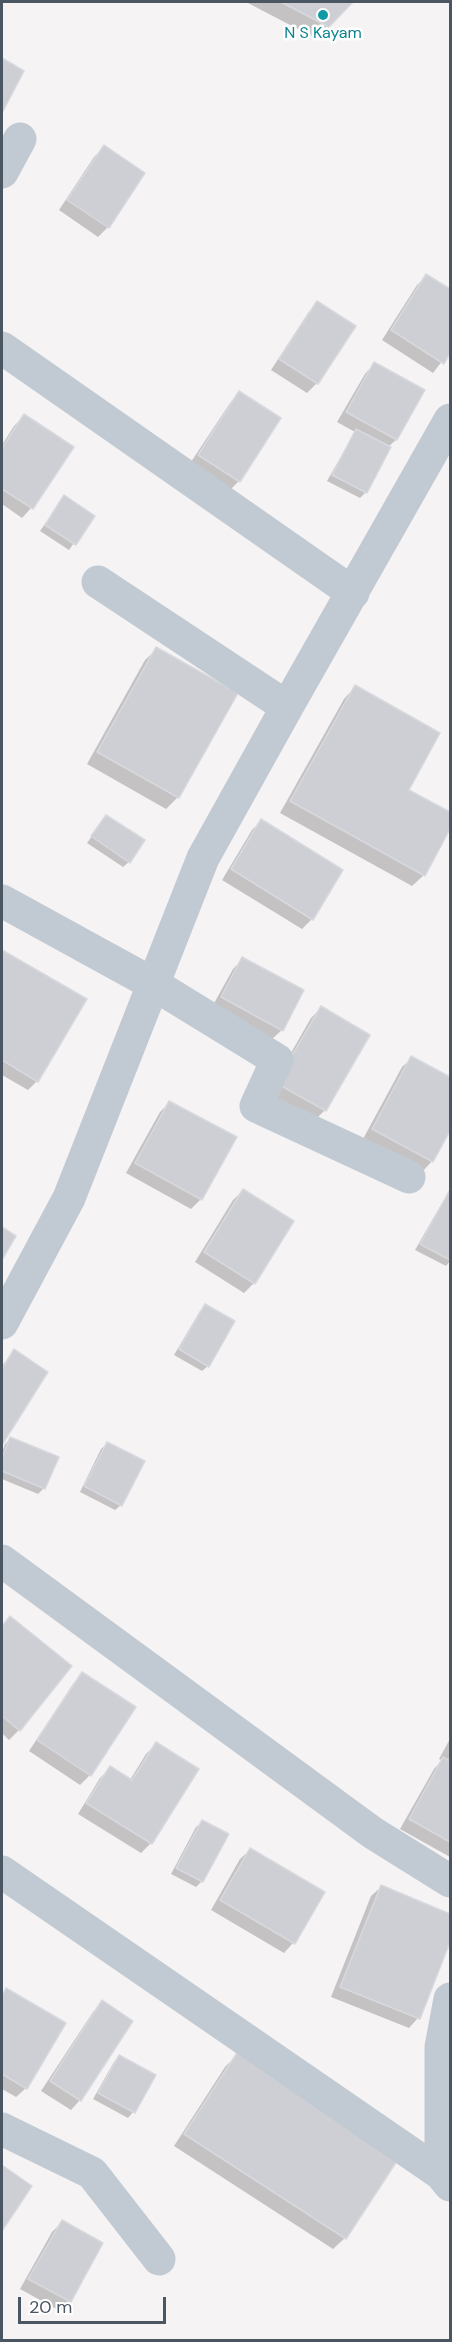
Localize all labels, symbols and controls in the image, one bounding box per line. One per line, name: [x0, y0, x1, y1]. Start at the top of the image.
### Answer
marker: N S Kayam: [316, 8, 330, 22]
place label: N S Kayam: [284, 24, 362, 44]
scale bar: [21, 2285, 170, 2323]
text: 20 m: [29, 2295, 72, 2319]

